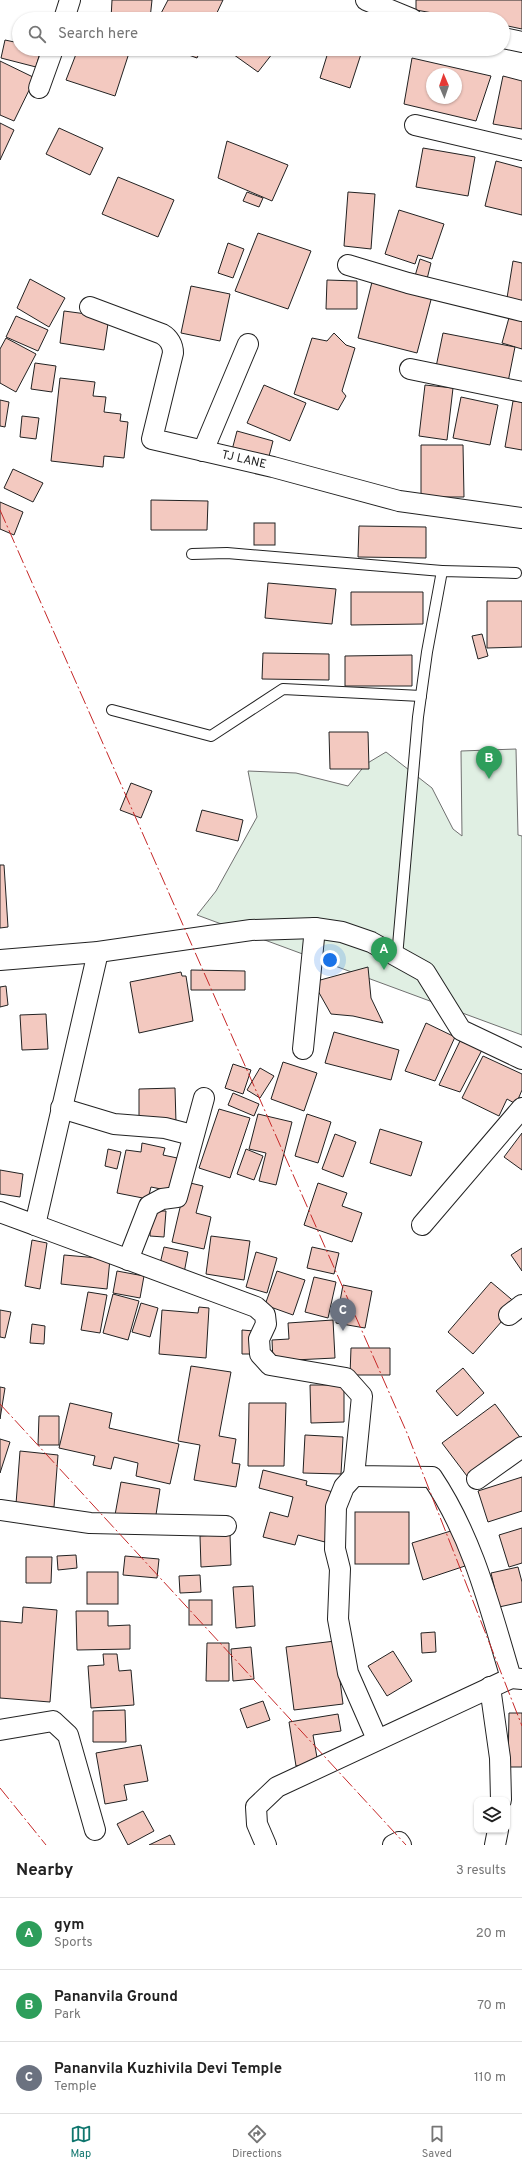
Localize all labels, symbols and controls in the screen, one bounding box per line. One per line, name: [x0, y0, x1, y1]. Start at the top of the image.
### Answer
search box: [12, 12, 510, 56]
icon: search: [26, 23, 48, 45]
text: Search here: [58, 25, 138, 44]
north arrow: [426, 68, 462, 104]
street label: TJ LANE: [220, 447, 268, 473]
pin: B: [476, 746, 502, 779]
pin: A: [371, 937, 397, 970]
your location: [320, 950, 340, 970]
pin: C: [330, 1298, 356, 1331]
map controls: [474, 1797, 510, 1833]
button: layers: [474, 1797, 510, 1833]
text: Nearby: [16, 1860, 73, 1882]
text: 3 results: [456, 1863, 506, 1879]
text: gym: [54, 1916, 84, 1935]
text: A: [24, 1926, 34, 1942]
text: 20 m: [476, 1926, 506, 1942]
text: Sports: [54, 1935, 93, 1951]
text: Pananvila Ground: [54, 1988, 178, 2007]
text: B: [25, 1998, 33, 2014]
text: 70 m: [477, 1998, 506, 2014]
text: Park: [54, 2007, 81, 2023]
text: Pananvila Kuzhivila Devi Temple: [54, 2060, 282, 2079]
text: C: [25, 2070, 33, 2086]
text: 110 m: [474, 2070, 506, 2086]
text: Temple: [54, 2079, 96, 2095]
tab: Map: [70, 2123, 92, 2161]
tab: Directions: [232, 2123, 282, 2161]
tab: Saved: [422, 2123, 452, 2161]

